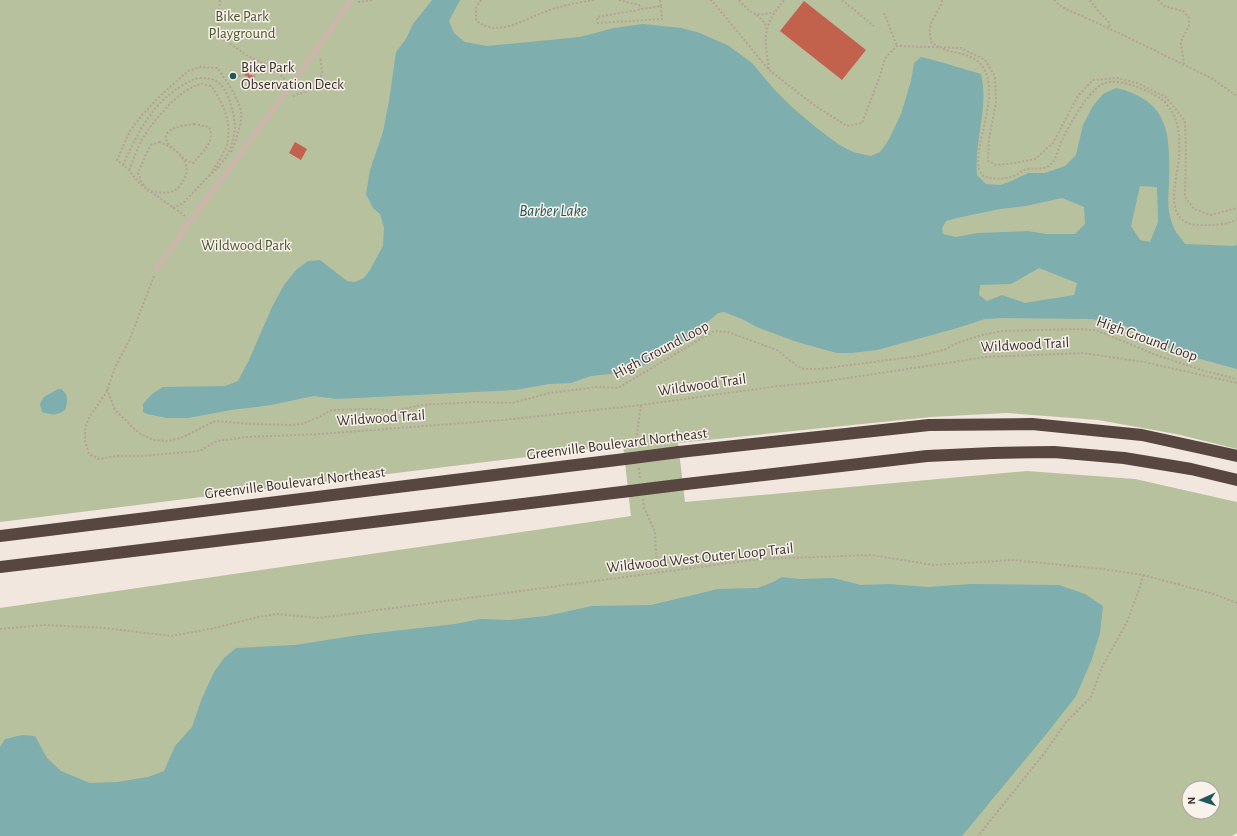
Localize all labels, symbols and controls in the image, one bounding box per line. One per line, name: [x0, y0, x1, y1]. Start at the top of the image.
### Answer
park label: Bike Park Playground: [209, 9, 276, 41]
place label: Bike Park Observation Deck: [241, 60, 344, 92]
marker: Bike Park Observation Deck: [228, 71, 238, 81]
water label: Barber Lake: [519, 203, 587, 219]
park label: Wildwood Park: [201, 238, 291, 253]
street label: High Ground Loop: [1095, 314, 1199, 364]
street label: High Ground Loop: [611, 318, 711, 382]
street label: Wildwood Trail: [980, 335, 1070, 355]
street label: Wildwood Trail: [657, 371, 747, 399]
street label: Wildwood Trail: [336, 407, 426, 429]
street label: Greenville Boulevard Northeast: [526, 425, 708, 463]
street label: Greenville Boulevard Northeast: [204, 464, 386, 502]
street label: Wildwood West Outer Loop Trail: [606, 541, 794, 575]
north arrow: [1181, 780, 1221, 820]
text: N: [1186, 796, 1197, 805]

